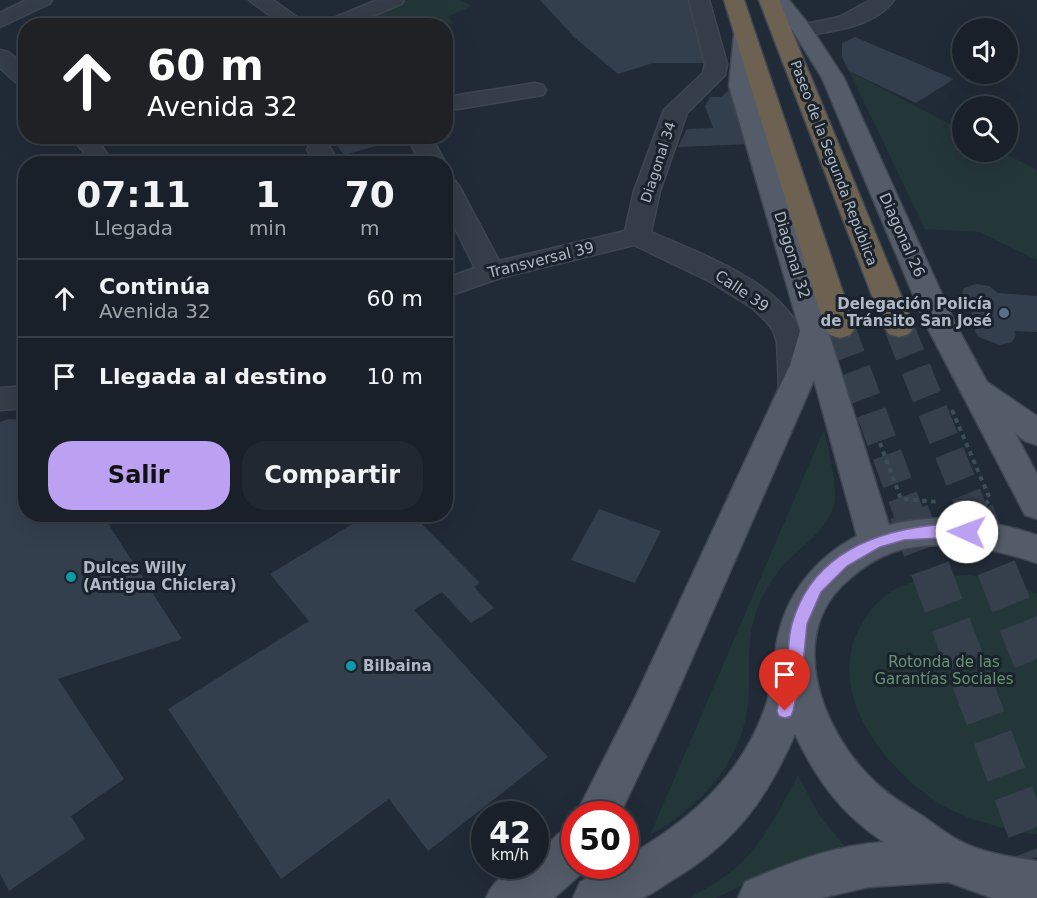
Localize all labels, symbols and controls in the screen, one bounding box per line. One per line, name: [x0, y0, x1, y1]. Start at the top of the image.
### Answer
map controls: [952, 18, 1018, 162]
button: sound: [952, 18, 1018, 84]
text: 60 m: [147, 41, 264, 90]
icon: ahead: [48, 42, 126, 120]
street label: Paseo de la Segunda República: [787, 58, 881, 268]
text: Avenida 32: [147, 91, 298, 122]
button: search: [952, 96, 1018, 162]
street label: Diagonal 34: [637, 119, 679, 205]
text: 07:11: [76, 174, 191, 215]
text: 1: [255, 174, 280, 215]
text: 70: [345, 174, 395, 215]
street label: Diagonal 26: [875, 190, 929, 280]
street label: Diagonal 32: [770, 209, 814, 301]
text: Llegada: [94, 216, 173, 240]
text: min: [249, 216, 287, 240]
text: m: [360, 216, 380, 240]
street label: Transversal 39: [485, 238, 596, 282]
street label: Calle 39: [712, 266, 772, 316]
text: Continúa: [99, 274, 210, 299]
icon: ahead: [48, 282, 81, 315]
text: 60 m: [367, 286, 423, 311]
place label: Delegación Policía de Tránsito San José: [821, 295, 992, 330]
text: Avenida 32: [99, 299, 211, 323]
marker: Delegación Policía de Tránsito San José: [997, 306, 1011, 320]
icon: arrive: [48, 360, 81, 393]
text: Llegada al destino: [99, 364, 327, 389]
text: 10 m: [367, 364, 423, 389]
button: Salir: [48, 441, 230, 510]
button: Compartir: [242, 441, 423, 510]
position arrow: [935, 500, 999, 564]
place label: Dulces Willy (Antigua Chiclera): [83, 559, 237, 594]
marker: Dulces Willy (Antigua Chiclera): [64, 570, 78, 584]
pin: [759, 649, 810, 711]
park label: Rotonda de las Garantías Sociales: [874, 653, 1014, 688]
place label: Bilbaina: [363, 657, 432, 675]
icon: arrive: [768, 658, 801, 691]
marker: Bilbaina: [344, 659, 358, 673]
speed limit sign: 50: [561, 801, 639, 879]
text: 42: [489, 815, 531, 850]
text: km/h: [491, 846, 529, 864]

